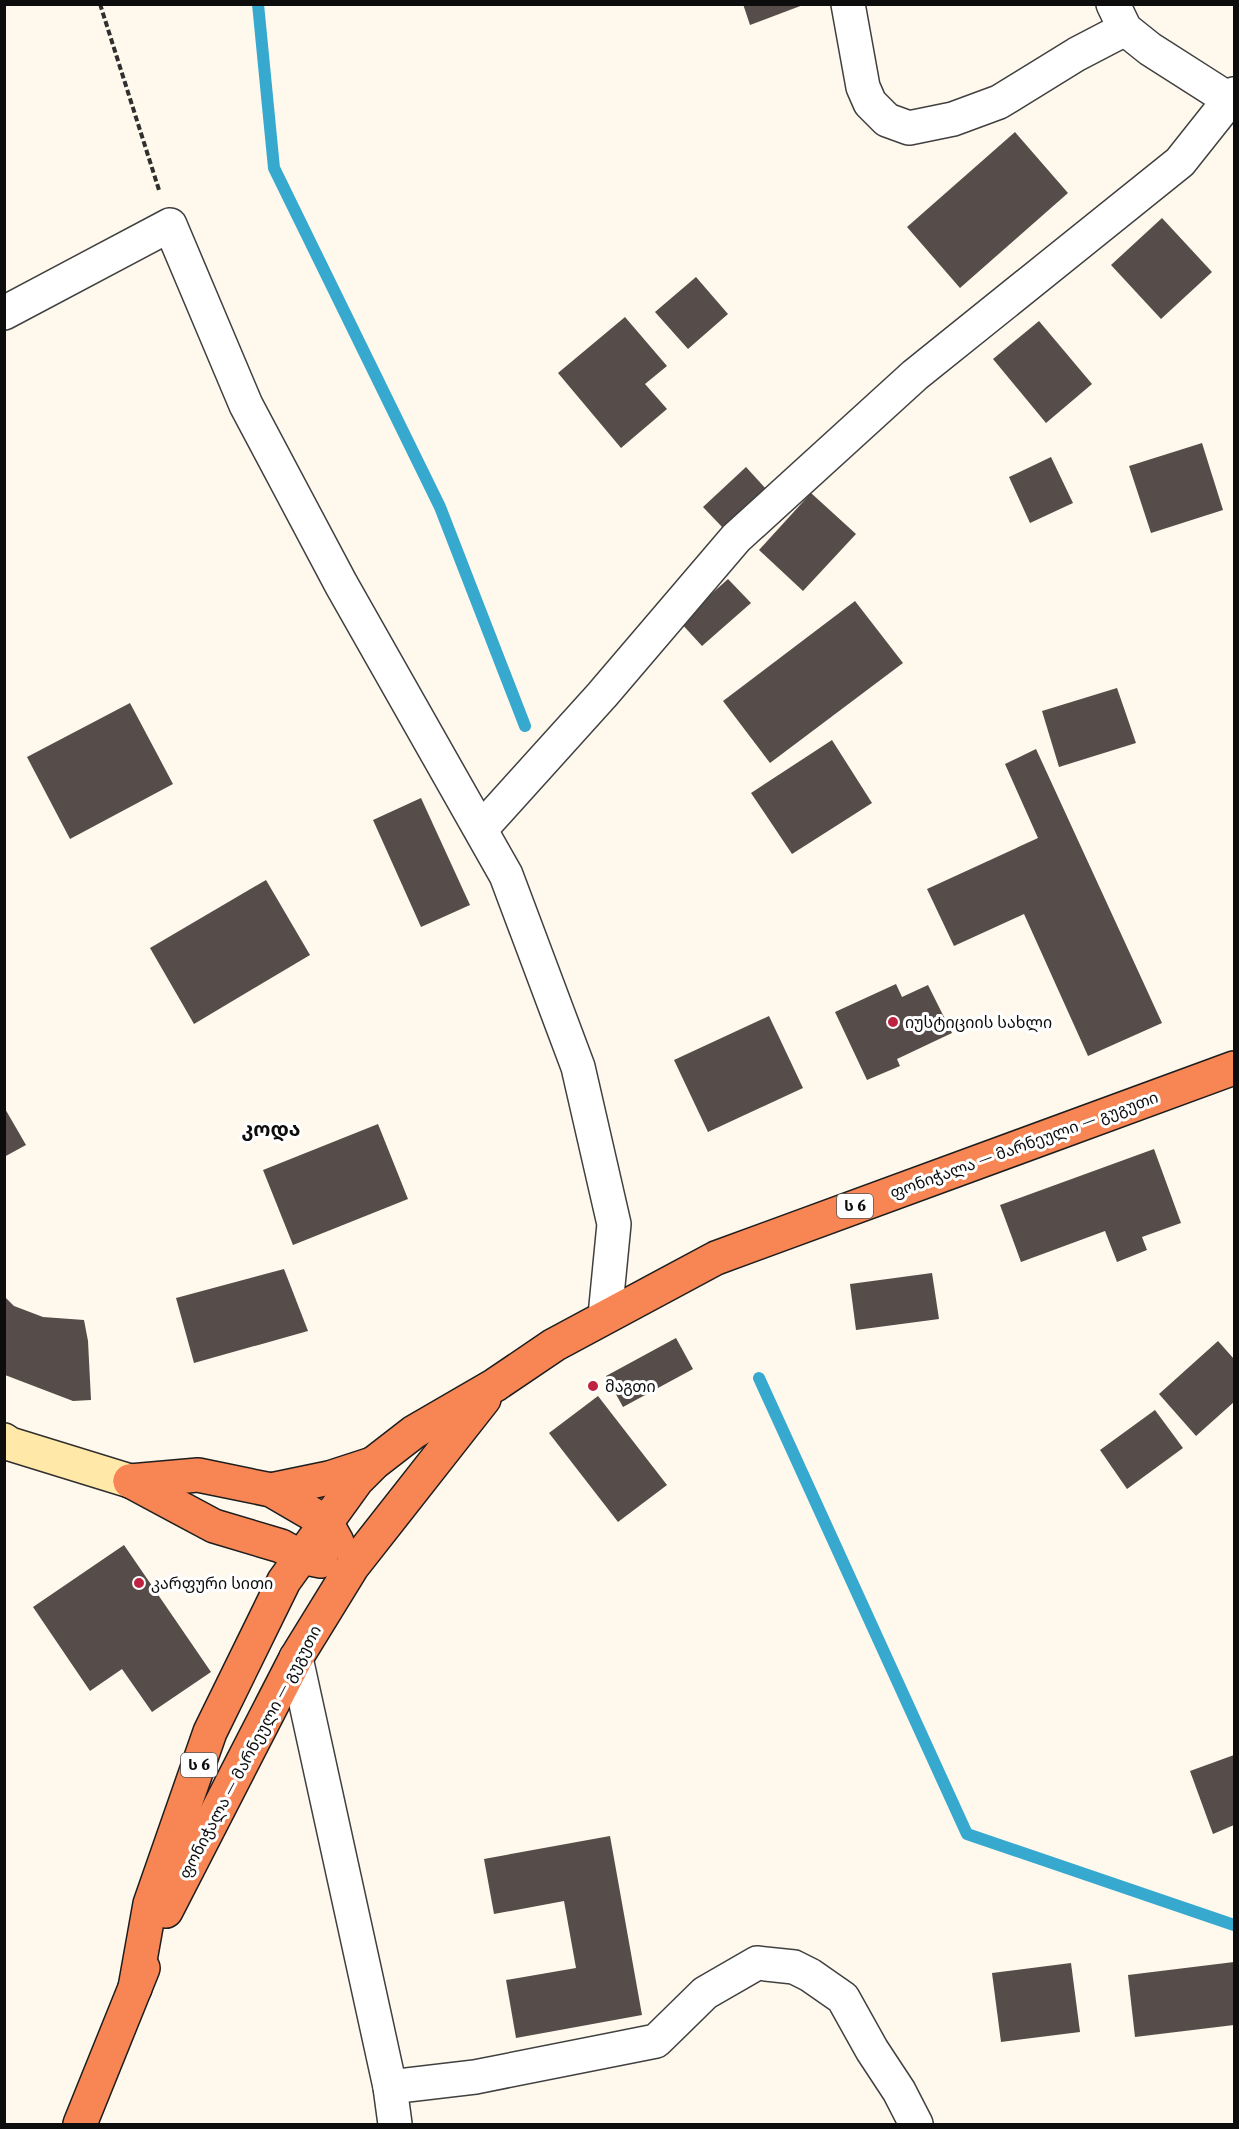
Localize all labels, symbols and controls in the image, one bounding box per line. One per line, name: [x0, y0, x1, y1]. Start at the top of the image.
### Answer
place label: იუსტიციის სახლი: [905, 1013, 1052, 1033]
marker: იუსტიციის სახლი: [886, 1015, 900, 1029]
street label: ფონიჭალა — მარნეული — გუგუთი: [887, 1087, 1161, 1203]
district label: კოდა: [241, 1117, 301, 1142]
road number: ს 6: [837, 1194, 873, 1218]
place label: მაგთი: [605, 1377, 656, 1396]
marker: მაგთი: [586, 1379, 600, 1393]
place label: კარფური სითი: [151, 1574, 273, 1593]
marker: კარფური სითი: [132, 1576, 146, 1590]
street label: ფონიჭალა — მარნეული — გუგუთი: [175, 1622, 326, 1882]
road number: ს 6: [181, 1753, 217, 1777]

